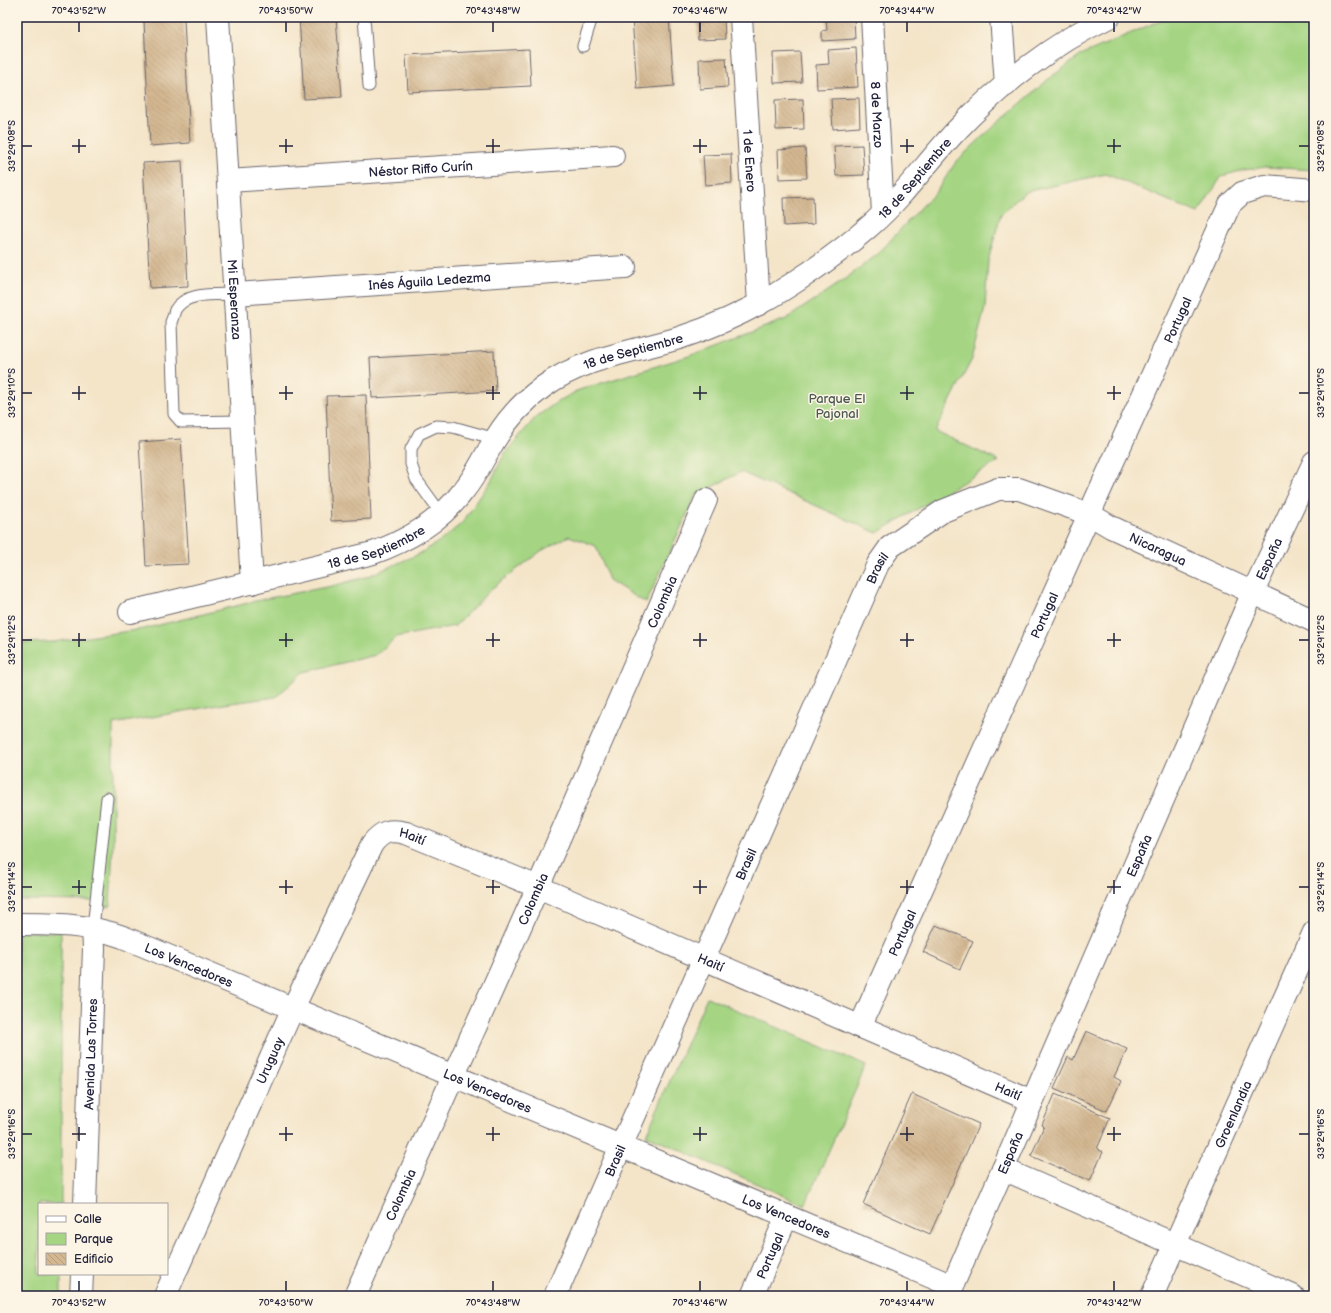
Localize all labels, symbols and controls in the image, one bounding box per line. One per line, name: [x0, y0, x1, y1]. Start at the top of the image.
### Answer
text: 70°43'52"W: [52, 5, 106, 17]
text: 70°43'50"W: [259, 5, 313, 17]
text: 70°43'48"W: [466, 5, 520, 17]
text: 70°43'46"W: [673, 5, 727, 17]
text: 70°43'44"W: [880, 5, 934, 17]
text: 70°43'42"W: [1087, 5, 1141, 17]
street label: 8 de Marzo: [867, 81, 886, 149]
text: 33°29'08"S: [6, 120, 18, 172]
text: 33°29'08"S: [1315, 120, 1327, 172]
street label: 1 de Enero: [739, 129, 759, 193]
street label: 18 de Septiembre: [875, 135, 955, 223]
street label: Néstor Riffo Curín: [368, 158, 473, 181]
street label: Mi Esperanza: [224, 259, 244, 340]
street label: Inés Águila Ledezma: [368, 269, 491, 294]
street label: Portugal: [1161, 295, 1196, 346]
street label: 18 de Septiembre: [581, 330, 685, 374]
text: 33°29'10"S: [6, 368, 18, 418]
text: 33°29'10"S: [1315, 368, 1327, 418]
park label: Parque El Pajonal: [809, 391, 866, 422]
street label: 18 de Septiembre: [326, 522, 429, 573]
street label: Nicaragua: [1127, 530, 1189, 570]
street label: España: [1253, 536, 1286, 583]
street label: Brasil: [863, 550, 893, 587]
street label: Colombia: [644, 574, 681, 631]
street label: Portugal: [1028, 590, 1062, 641]
text: 33°29'12"S: [6, 615, 18, 665]
text: 33°29'12"S: [1315, 615, 1327, 665]
street label: Haití: [398, 825, 429, 849]
street label: España: [1124, 832, 1156, 880]
street label: Brasil: [732, 846, 760, 883]
text: 33°29'14"S: [6, 862, 18, 912]
text: 33°29'14"S: [1315, 862, 1327, 912]
street label: Colombia: [515, 871, 552, 928]
street label: Portugal: [886, 908, 920, 959]
street label: Los Vencedores: [142, 940, 236, 992]
street label: Haití: [695, 950, 727, 976]
street label: Avenida Las Torres: [81, 998, 101, 1110]
street label: Uruguay: [253, 1035, 288, 1087]
street label: Los Vencedores: [441, 1066, 534, 1117]
street label: Groenlandia: [1212, 1078, 1256, 1151]
street label: Haití: [992, 1079, 1024, 1105]
text: 33°29'16"S: [6, 1109, 18, 1159]
text: 33°29'16"S: [1315, 1109, 1327, 1159]
street label: España: [995, 1130, 1027, 1177]
street label: Brasil: [602, 1143, 630, 1179]
street label: Colombia: [383, 1167, 420, 1224]
street label: Los Vencedores: [739, 1191, 833, 1243]
legend: [38, 1203, 168, 1275]
text: Calle: [74, 1212, 102, 1227]
street label: Portugal: [753, 1230, 788, 1282]
text: Parque: [74, 1232, 113, 1247]
text: Edificio: [74, 1252, 114, 1267]
text: 70°43'52"W: [52, 1297, 106, 1309]
text: 70°43'50"W: [259, 1297, 313, 1309]
text: 70°43'48"W: [466, 1297, 520, 1309]
text: 70°43'46"W: [673, 1297, 727, 1309]
text: 70°43'44"W: [880, 1297, 934, 1309]
text: 70°43'42"W: [1087, 1297, 1141, 1309]

